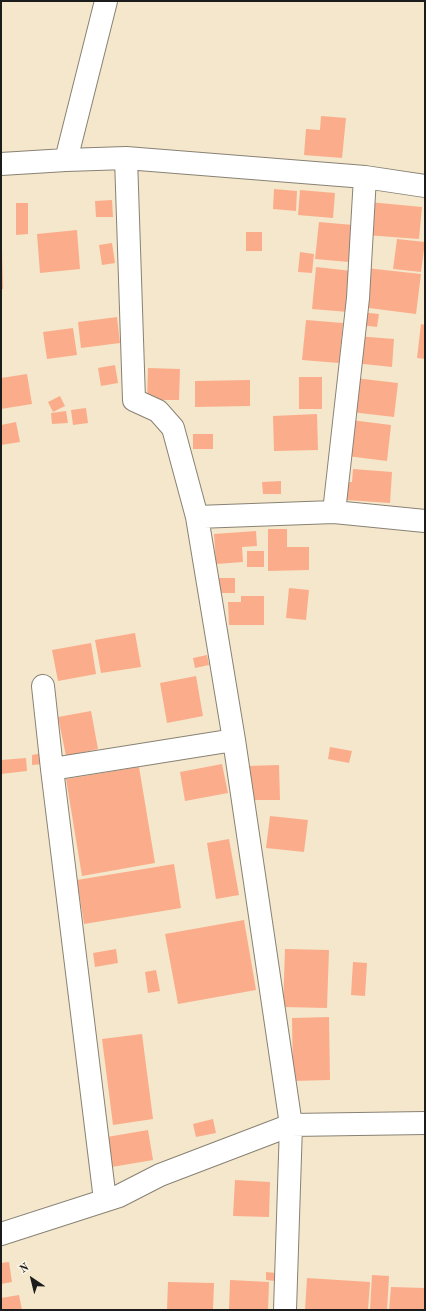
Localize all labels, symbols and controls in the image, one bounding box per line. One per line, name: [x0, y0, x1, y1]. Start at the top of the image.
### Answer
north arrow: [12, 1259, 52, 1299]
text: N: [18, 1262, 31, 1276]

